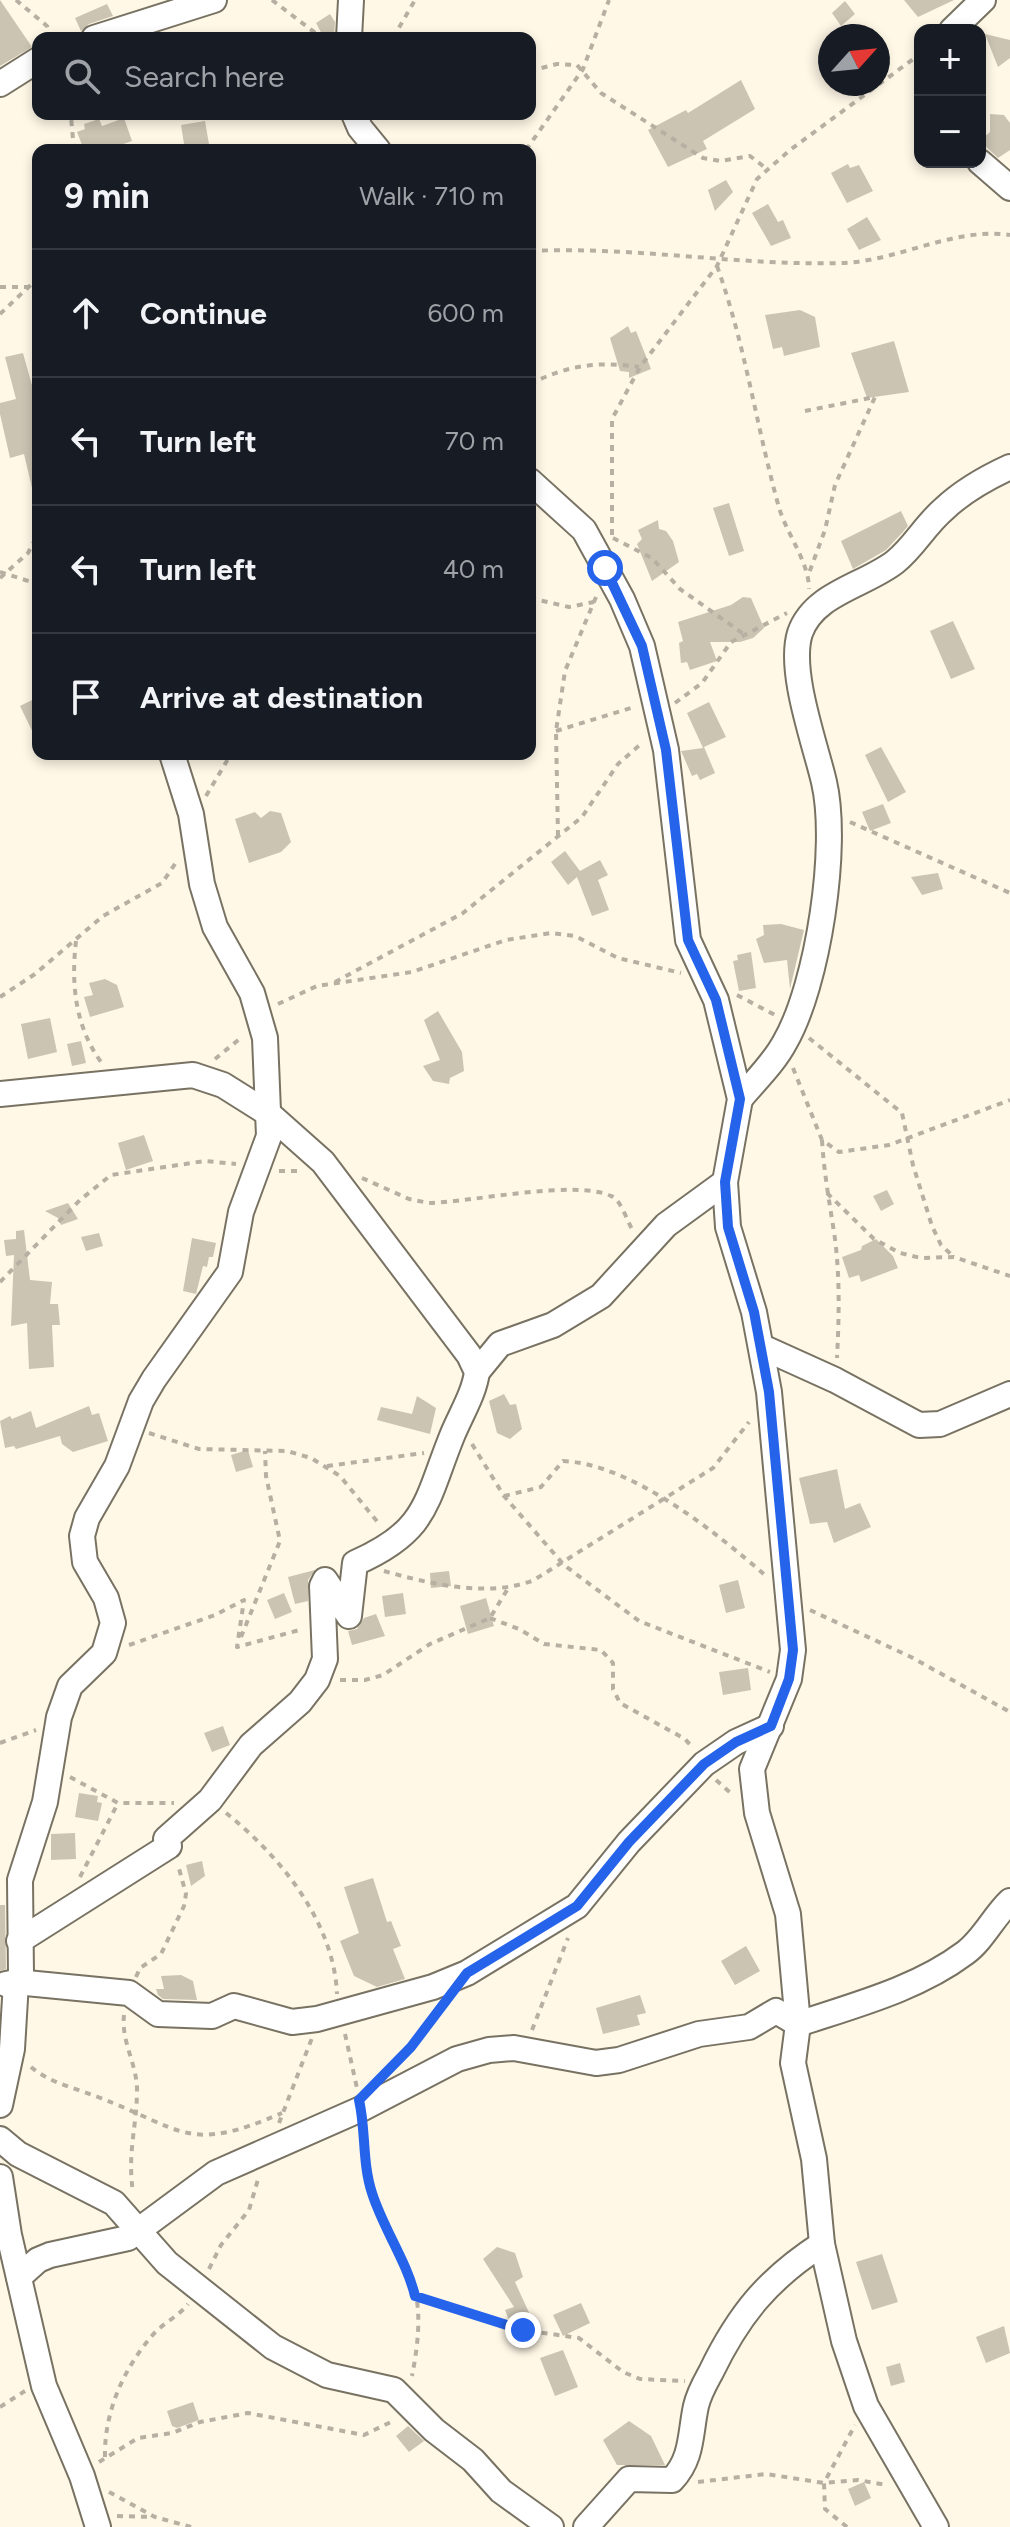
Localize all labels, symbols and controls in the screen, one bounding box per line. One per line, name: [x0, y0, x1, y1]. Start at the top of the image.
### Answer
north arrow: [818, 24, 890, 96]
map controls: [914, 24, 986, 168]
button: +: [914, 24, 986, 96]
search box: [32, 32, 536, 120]
icon: search: [60, 54, 104, 98]
text: Search here: [124, 58, 284, 95]
button: −: [914, 96, 986, 168]
text: 9 min: [64, 176, 150, 217]
text: Walk · 710 m: [359, 180, 504, 212]
icon: ahead: [64, 291, 108, 335]
text: Continue: [140, 295, 267, 332]
text: 600 m: [427, 297, 504, 329]
icon: left: [64, 419, 108, 463]
text: Turn left: [140, 423, 257, 460]
text: 70 m: [445, 425, 504, 457]
icon: left: [64, 547, 108, 591]
route start: [587, 550, 623, 586]
text: Turn left: [140, 551, 257, 588]
text: 40 m: [443, 553, 504, 585]
icon: arrive: [64, 675, 108, 719]
text: Arrive at destination: [140, 679, 423, 716]
route end: [505, 2312, 541, 2348]

